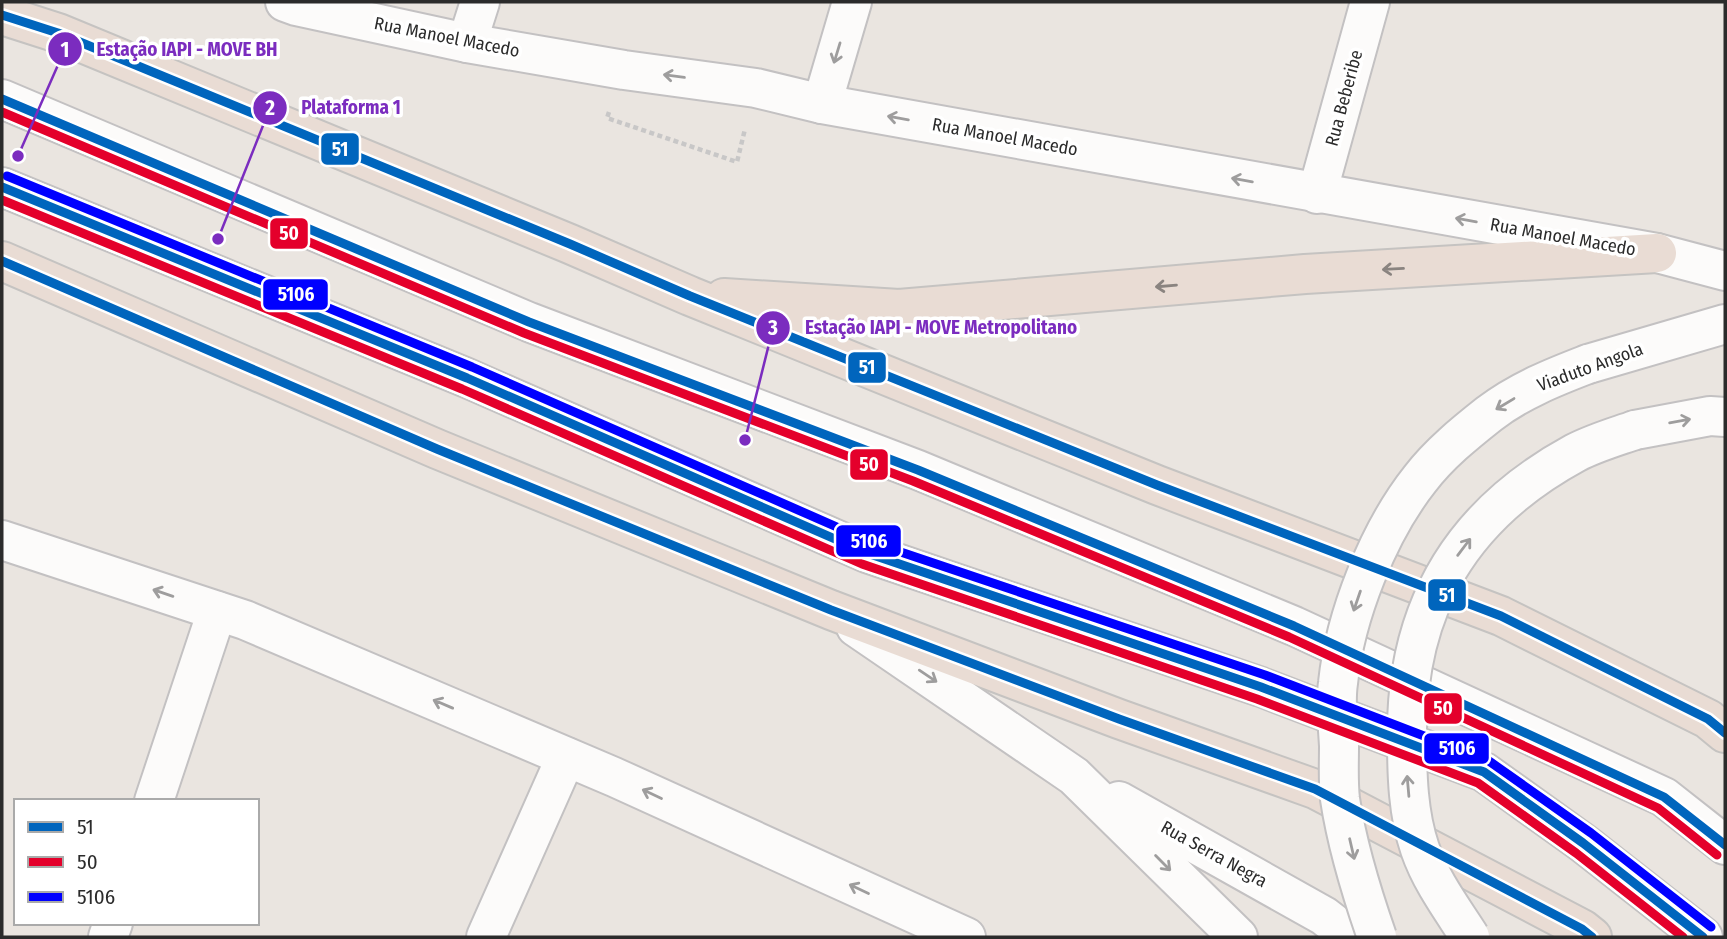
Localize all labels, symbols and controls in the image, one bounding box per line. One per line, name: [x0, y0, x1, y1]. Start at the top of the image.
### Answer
street label: Rua Manoel Macedo: [372, 12, 522, 62]
callout: Estação IAPI - MOVE BH: [48, 29, 292, 69]
text: 1: [61, 37, 69, 63]
text: Estação IAPI - MOVE BH: [96, 38, 278, 61]
one-way arrow: [830, 42, 843, 64]
street label: Rua Beberibe: [1321, 47, 1367, 149]
one-way arrow: [664, 70, 686, 83]
callout: Plataforma 1: [252, 88, 415, 128]
text: 2: [264, 95, 275, 121]
text: Plataforma 1: [301, 96, 401, 119]
one-way arrow: [887, 111, 910, 124]
street label: Rua Manoel Macedo: [930, 113, 1080, 161]
line badge: 51: [320, 132, 360, 166]
text: 51: [332, 138, 348, 161]
one-way arrow: [1231, 173, 1254, 187]
one-way arrow: [1455, 213, 1478, 226]
street label: Rua Manoel Macedo: [1488, 213, 1638, 261]
line badge: 50: [269, 217, 309, 250]
text: 50: [279, 222, 299, 245]
one-way arrow: [1382, 263, 1405, 276]
line badge: 5106: [262, 278, 329, 311]
one-way arrow: [1156, 280, 1178, 293]
text: 5106: [278, 283, 314, 306]
callout: Estação IAPI - MOVE Metropolitano: [756, 308, 1091, 348]
text: 3: [767, 315, 778, 341]
text: Estação IAPI - MOVE Metropolitano: [805, 316, 1077, 339]
street label: Viaduto Angola: [1534, 338, 1646, 396]
line badge: 51: [847, 351, 887, 384]
text: 51: [859, 356, 875, 379]
one-way arrow: [1495, 397, 1515, 411]
one-way arrow: [1668, 414, 1691, 428]
line badge: 50: [849, 448, 889, 481]
text: 50: [859, 453, 879, 476]
line badge: 5106: [835, 524, 902, 558]
text: 5106: [851, 530, 887, 553]
one-way arrow: [1456, 538, 1471, 556]
line badge: 51: [1427, 578, 1467, 612]
text: 51: [1439, 584, 1455, 607]
one-way arrow: [153, 586, 175, 598]
one-way arrow: [1350, 590, 1363, 612]
one-way arrow: [918, 669, 937, 683]
line badge: 50: [1423, 692, 1463, 725]
one-way arrow: [433, 697, 454, 710]
text: 50: [1433, 697, 1453, 720]
line badge: 5106: [1423, 732, 1490, 765]
text: 5106: [1439, 737, 1475, 760]
one-way arrow: [1401, 775, 1414, 797]
one-way arrow: [642, 787, 663, 801]
legend: [14, 799, 259, 925]
text: 51: [77, 814, 94, 840]
street label: Rua Serra Negra: [1157, 816, 1271, 892]
one-way arrow: [1346, 838, 1359, 860]
text: 50: [77, 849, 98, 875]
one-way arrow: [1154, 854, 1171, 871]
one-way arrow: [849, 882, 870, 895]
text: 5106: [77, 884, 115, 910]

